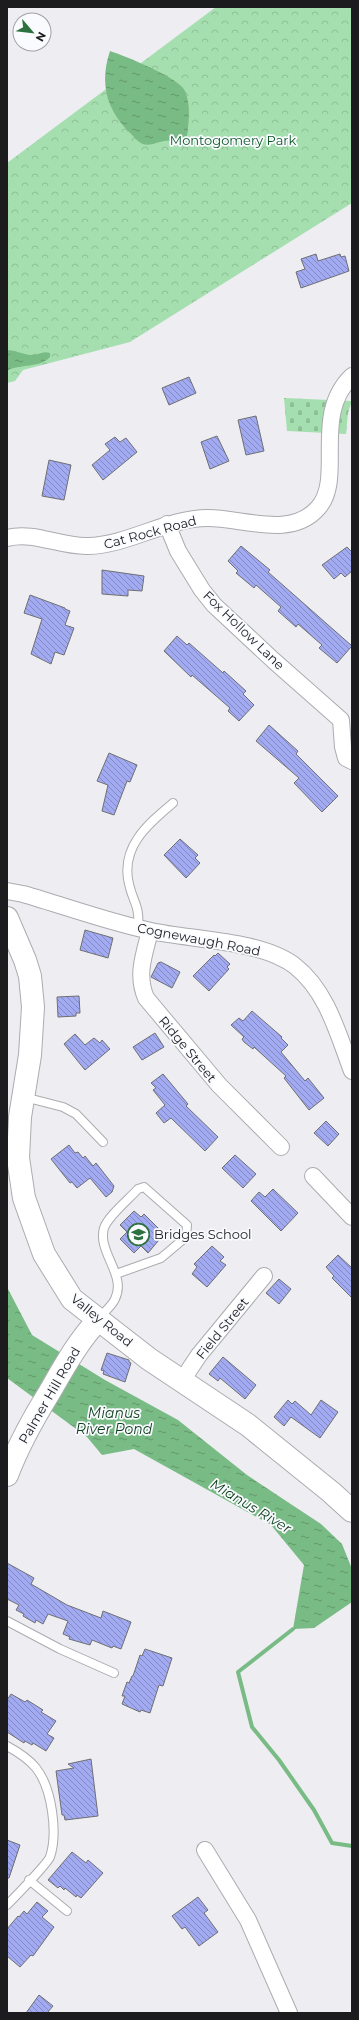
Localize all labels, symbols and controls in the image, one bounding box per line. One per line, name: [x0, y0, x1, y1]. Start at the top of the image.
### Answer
north arrow: [12, 12, 52, 52]
text: N: [33, 29, 49, 44]
park label: Montogomery Park: [170, 132, 296, 148]
street label: Cat Rock Road: [102, 512, 198, 552]
street label: Fox Hollow Lane: [200, 587, 288, 673]
street label: Cognewaugh Road: [136, 919, 262, 959]
street label: Ridge Street: [156, 1013, 220, 1085]
school or university icon: Bridges School: [126, 1221, 152, 1247]
place label: Bridges School: [154, 1226, 252, 1242]
street label: Valley Road: [68, 1290, 136, 1350]
street label: Field Street: [192, 1294, 252, 1362]
street label: Palmer Hill Road: [15, 1344, 83, 1446]
water label: Mianus River Pond: [76, 1404, 153, 1438]
water label: Mianus River: [207, 1475, 295, 1537]

